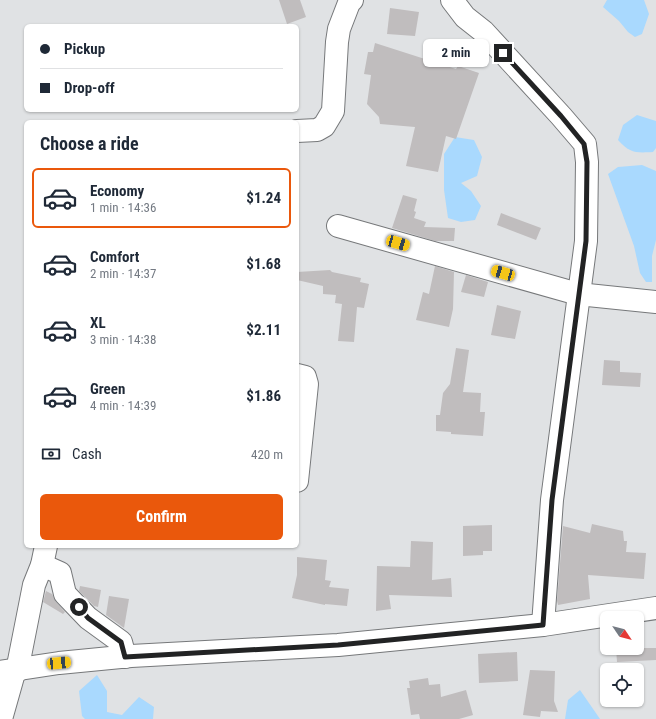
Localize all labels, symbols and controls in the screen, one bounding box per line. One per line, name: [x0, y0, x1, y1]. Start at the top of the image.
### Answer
callout: 2 min: [423, 39, 489, 67]
text: Pickup: [64, 40, 105, 58]
route end: [494, 44, 512, 62]
text: 2 min: [442, 45, 470, 60]
text: Drop-off: [64, 79, 115, 97]
text: Choose a ride: [40, 133, 139, 154]
icon: car: [42, 180, 78, 216]
text: Economy: [90, 182, 144, 200]
text: $1.24: [246, 189, 281, 207]
text: 1 min · 14:36: [90, 200, 156, 215]
car: [385, 234, 411, 252]
icon: car: [42, 246, 78, 282]
text: Comfort: [90, 248, 139, 266]
text: $1.68: [246, 255, 281, 273]
car: [490, 264, 516, 282]
text: 2 min · 14:37: [90, 266, 156, 281]
icon: car: [42, 312, 78, 348]
text: XL: [90, 314, 106, 332]
text: $2.11: [246, 321, 281, 339]
text: 3 min · 14:38: [90, 332, 156, 347]
icon: car: [42, 378, 78, 414]
text: Green: [90, 380, 125, 398]
text: $1.86: [246, 387, 281, 405]
text: 4 min · 14:39: [90, 398, 156, 413]
icon: cash: [40, 443, 62, 465]
text: Cash: [72, 445, 102, 463]
text: 420 m: [251, 447, 283, 462]
button: Confirm: [40, 494, 283, 540]
route start: [70, 598, 88, 616]
north arrow: [600, 611, 644, 655]
map controls: [600, 611, 644, 707]
car: [47, 656, 71, 670]
button: locate: [600, 663, 644, 707]

